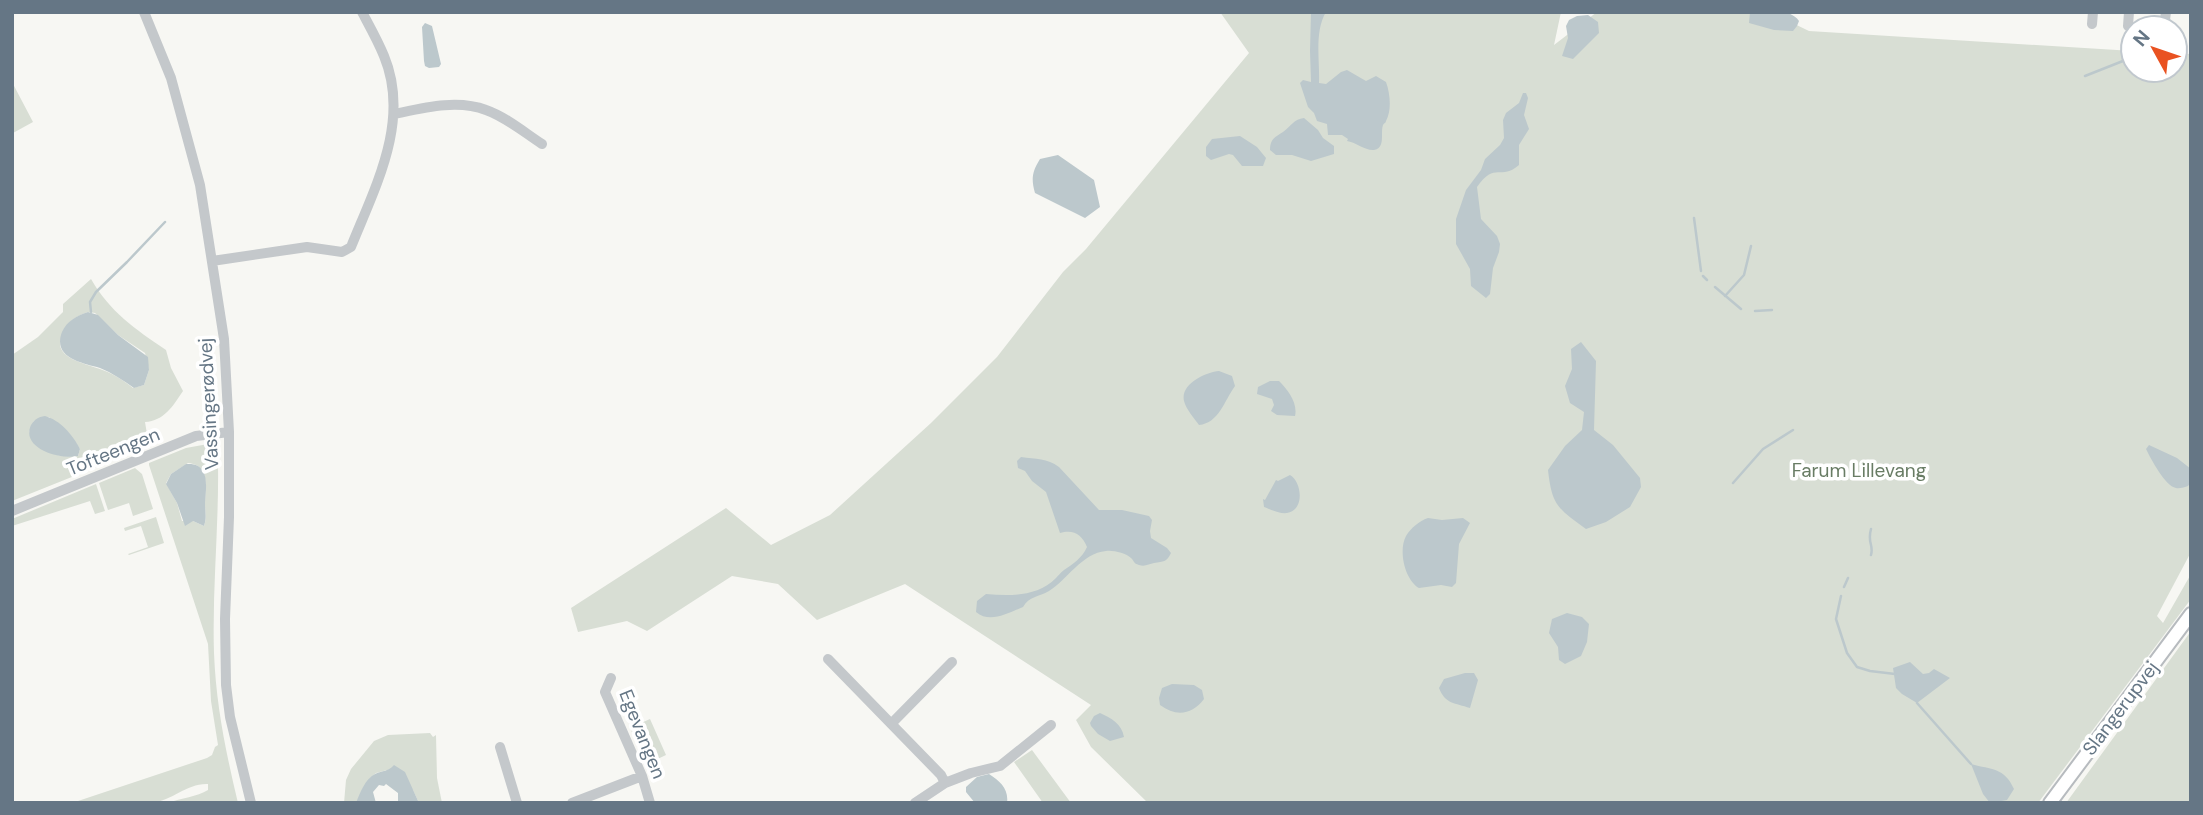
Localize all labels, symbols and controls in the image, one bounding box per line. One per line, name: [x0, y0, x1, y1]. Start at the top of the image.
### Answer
north arrow: [2119, 14, 2189, 84]
text: N: [2127, 25, 2155, 52]
street label: Vassingerødvej: [193, 337, 224, 471]
street label: Tofteengen: [63, 421, 163, 481]
park label: Farum Lillevang: [1792, 458, 1927, 483]
street label: Slangerupvej: [2077, 656, 2164, 760]
street label: Egevangen: [613, 686, 672, 782]

